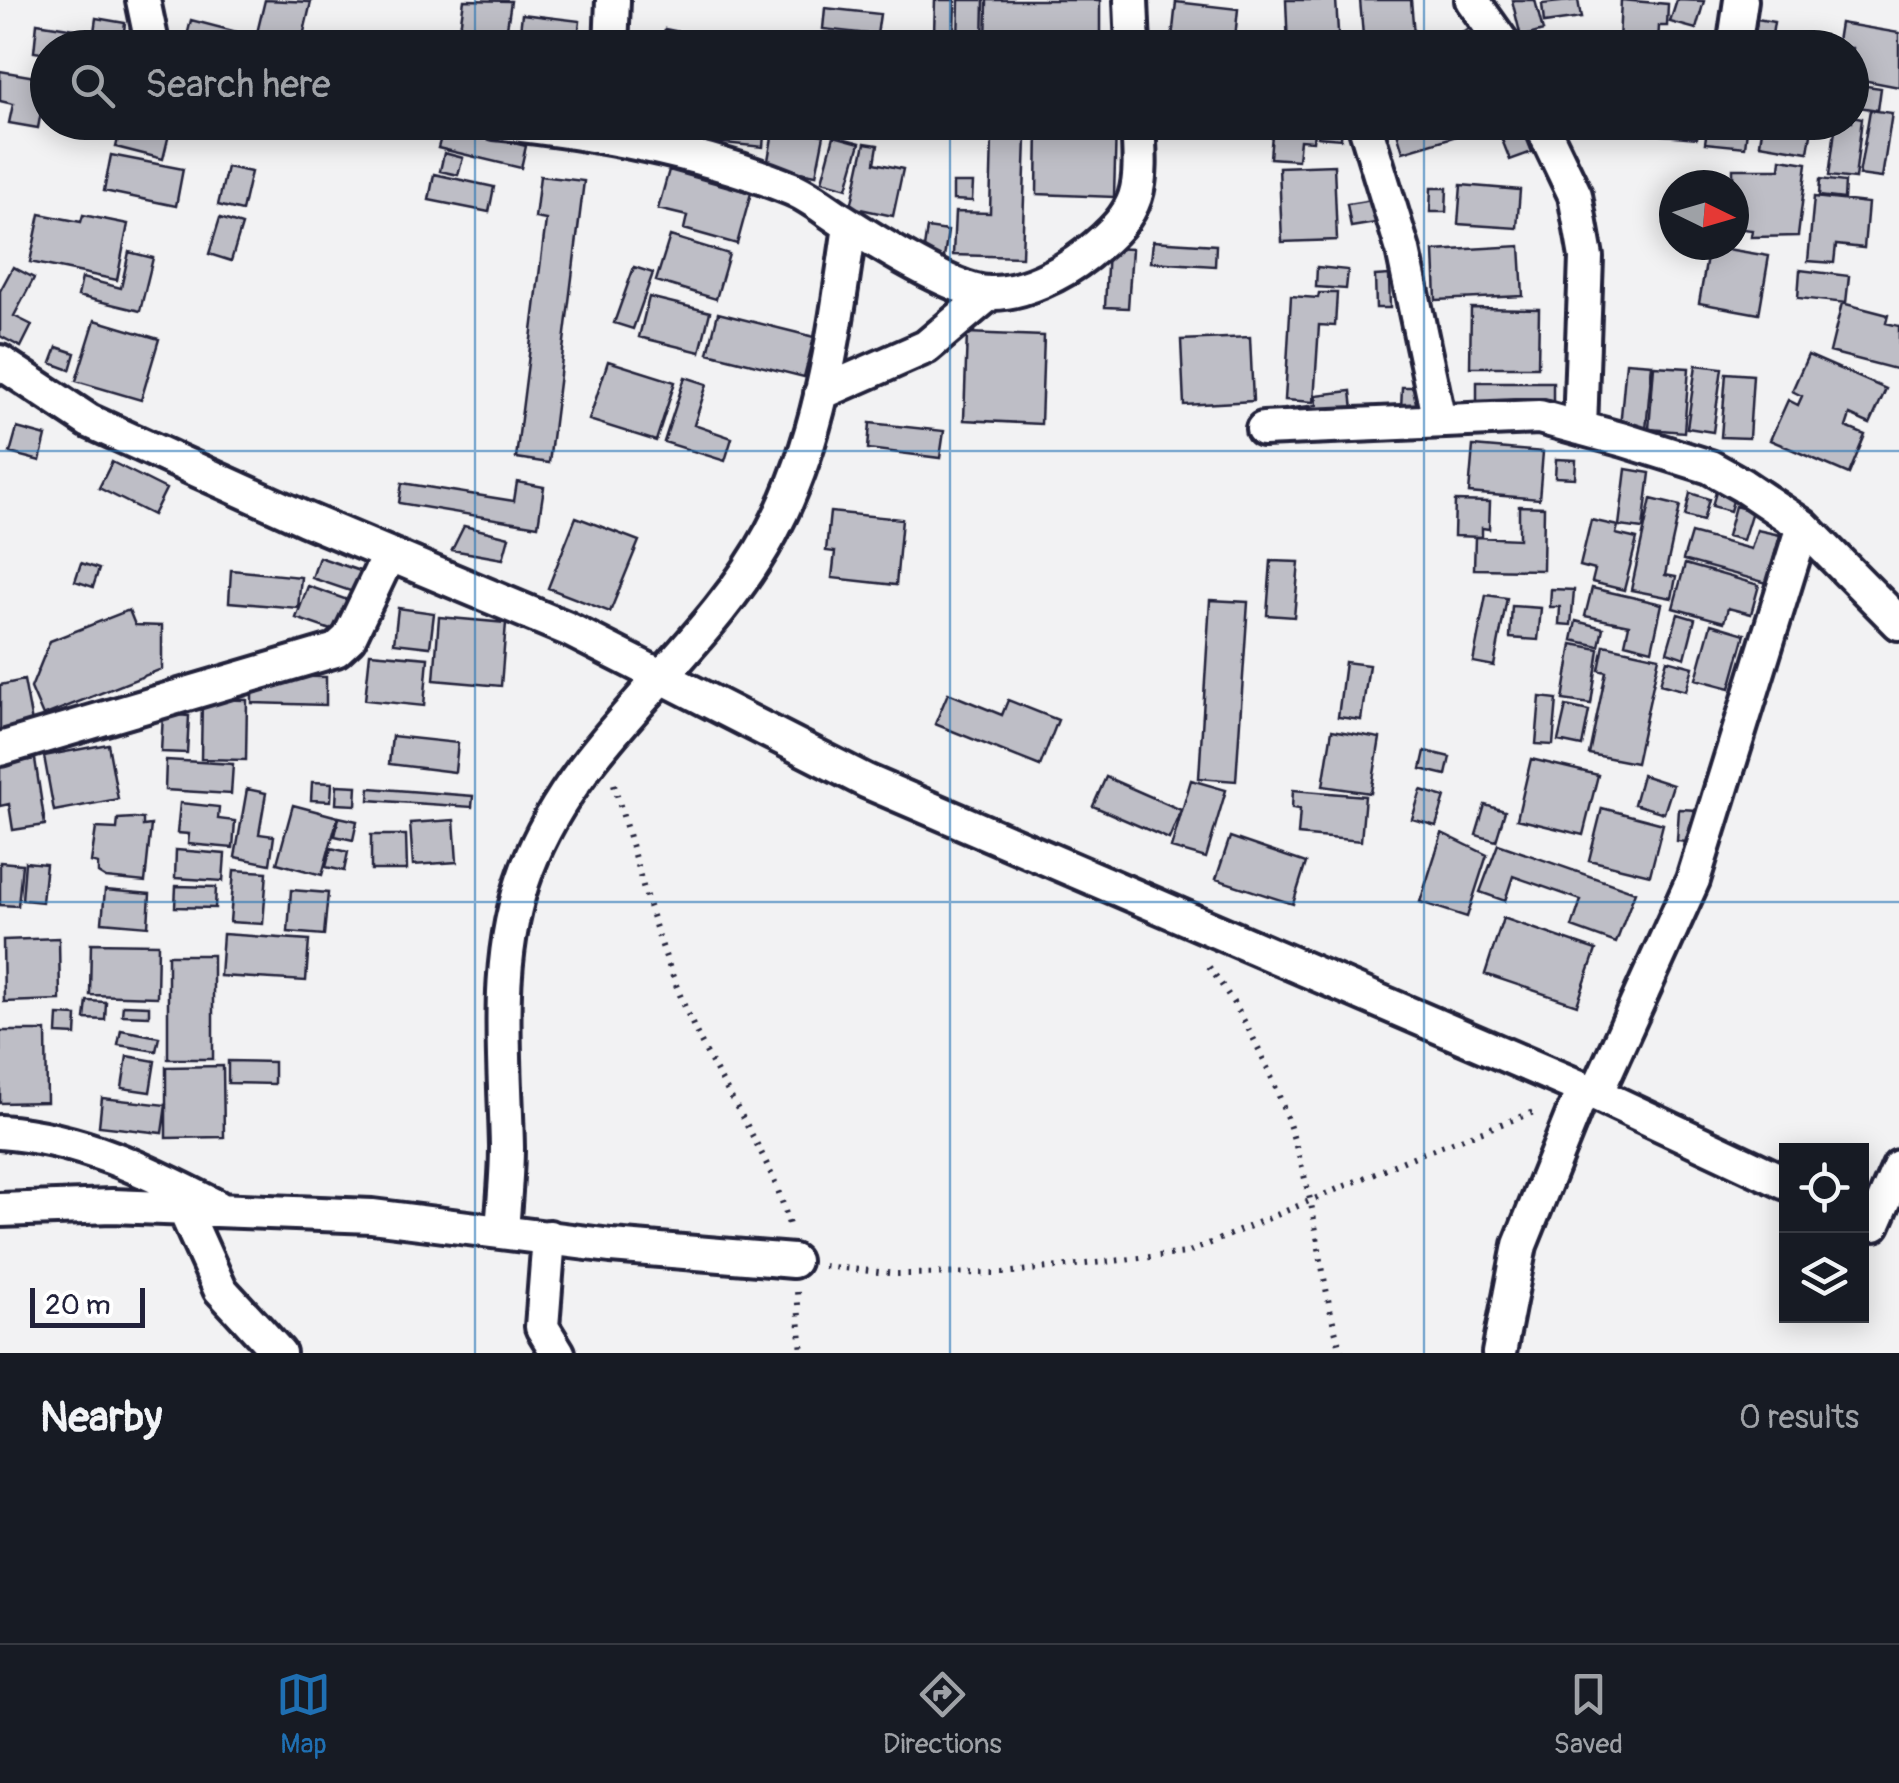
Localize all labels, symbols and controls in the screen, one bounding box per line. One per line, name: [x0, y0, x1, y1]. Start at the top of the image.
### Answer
search box: [30, 30, 1869, 140]
icon: search: [65, 58, 120, 113]
text: Search here: [145, 61, 331, 109]
north arrow: [1659, 170, 1749, 260]
map controls: [1779, 1143, 1869, 1323]
button: locate: [1779, 1143, 1869, 1233]
button: layers: [1779, 1233, 1869, 1323]
scale bar: [30, 1283, 145, 1328]
text: 20 m: [45, 1288, 111, 1323]
text: Nearby: [40, 1392, 162, 1444]
text: 0 results: [1739, 1398, 1859, 1438]
tab: Map: [276, 1667, 331, 1762]
tab: Directions: [883, 1667, 1002, 1762]
tab: Saved: [1554, 1667, 1623, 1762]

